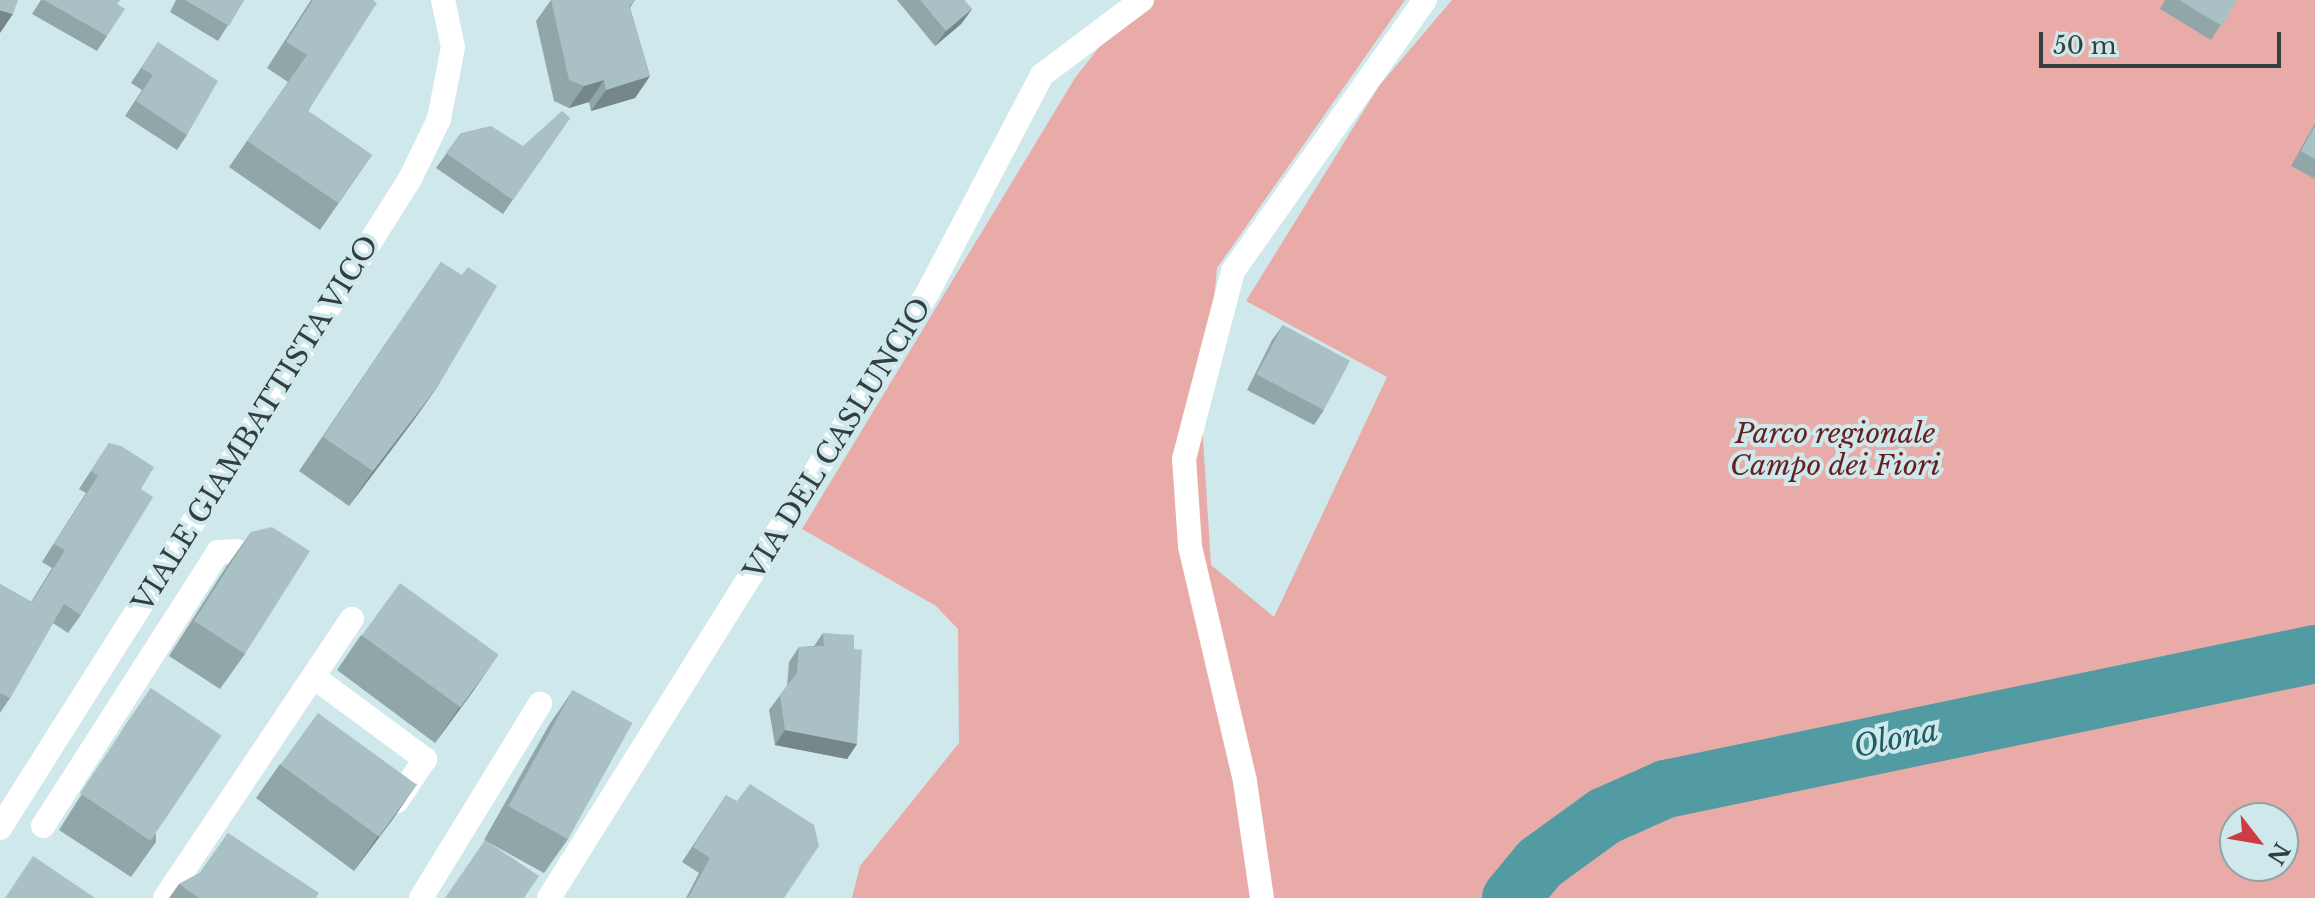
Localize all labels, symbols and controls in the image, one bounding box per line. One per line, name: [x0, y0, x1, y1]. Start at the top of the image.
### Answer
scale bar: [2043, 16, 2285, 66]
text: 50 m: [2053, 31, 2116, 60]
street label: VIALE GIAMBATTISTA VICO: [125, 229, 387, 619]
street label: VIA DEL CASLUNCIO: [737, 291, 939, 587]
park label: Parco regionale Campo dei Fiori: [1730, 417, 1940, 483]
water label: Olona: [1851, 713, 1941, 765]
north arrow: [2219, 802, 2299, 882]
text: N: [2261, 838, 2295, 869]

